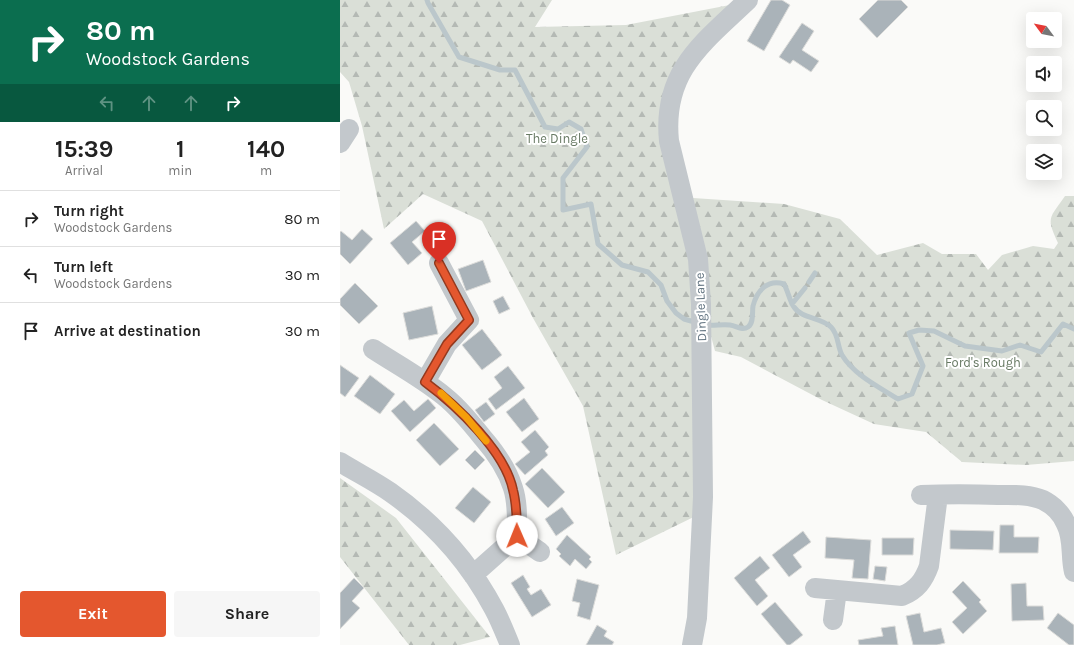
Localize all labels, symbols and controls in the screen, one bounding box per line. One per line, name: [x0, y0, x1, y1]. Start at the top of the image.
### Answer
north arrow: [1026, 12, 1062, 48]
map controls: [1026, 12, 1062, 180]
text: 80 m: [86, 14, 155, 47]
icon: right: [20, 16, 72, 68]
text: Woodstock Gardens: [86, 48, 250, 70]
button: sound: [1026, 56, 1062, 92]
icon: left: [96, 92, 118, 114]
icon: ahead: [138, 92, 160, 114]
icon: ahead: [180, 92, 202, 114]
icon: right: [222, 92, 244, 114]
button: search: [1026, 100, 1062, 136]
park label: The Dingle: [526, 131, 588, 146]
text: 15:39: [55, 135, 113, 163]
text: 1: [176, 135, 185, 163]
text: 140: [247, 135, 285, 163]
button: layers: [1026, 144, 1062, 180]
text: Arrival: [65, 163, 103, 178]
text: min: [168, 163, 192, 178]
text: m: [260, 163, 272, 178]
text: Turn right: [54, 202, 124, 220]
icon: right: [20, 208, 42, 230]
text: 80 m: [284, 210, 320, 228]
text: Woodstock Gardens: [54, 220, 172, 235]
pin: [422, 222, 456, 263]
icon: arrive: [428, 228, 450, 250]
text: Turn left: [54, 258, 113, 276]
icon: left: [20, 264, 42, 286]
text: 30 m: [285, 266, 320, 284]
street label: Dingle Lane: [692, 272, 709, 342]
text: Woodstock Gardens: [54, 276, 172, 291]
icon: arrive: [20, 320, 42, 342]
text: Arrive at destination: [54, 322, 201, 340]
text: 30 m: [285, 322, 320, 340]
park label: Ford's Rough: [945, 355, 1021, 370]
position arrow: [496, 515, 538, 557]
button: Exit: [20, 591, 166, 637]
button: Share: [174, 591, 320, 637]

